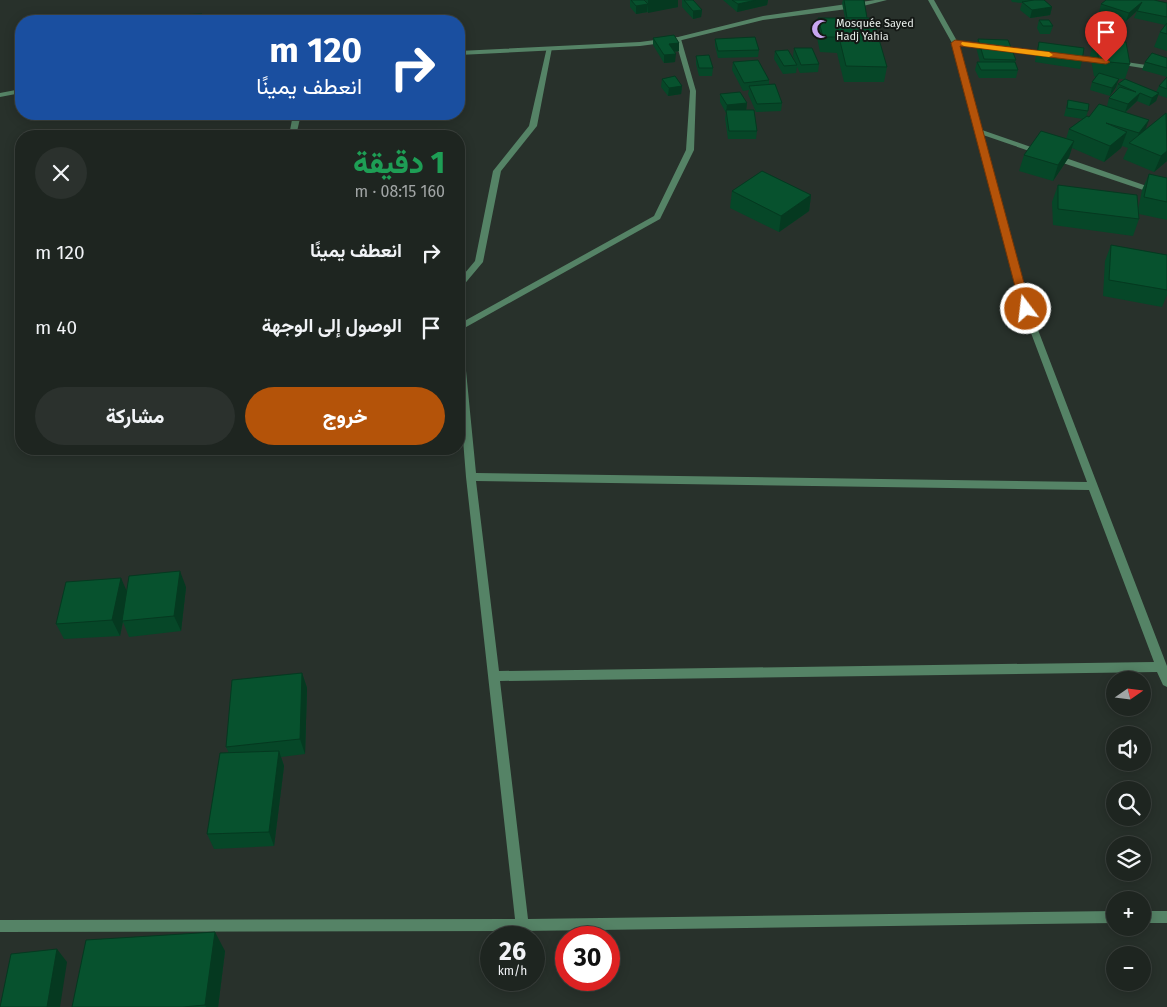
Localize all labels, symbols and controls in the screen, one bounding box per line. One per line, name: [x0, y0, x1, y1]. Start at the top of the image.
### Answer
pin: [1085, 11, 1127, 62]
place label: Mosquée Sayed Hadj Yahia: [836, 17, 914, 43]
mosque icon: Mosquée Sayed Hadj Yahia: [810, 18, 832, 40]
icon: arrive: [1092, 18, 1120, 46]
text: 120 m: [269, 29, 362, 71]
icon: right: [380, 35, 445, 100]
text: انعطف يمينًا: [256, 73, 362, 100]
text: 1 دقيقة: [353, 145, 445, 181]
button: close: [35, 147, 87, 199]
text: 160 m · 08:15: [354, 182, 445, 201]
text: انعطف يمينًا: [310, 239, 402, 262]
icon: right: [417, 239, 445, 267]
text: 120 m: [35, 241, 85, 264]
position arrow: [999, 282, 1051, 334]
text: الوصول إلى الوجهة: [262, 314, 402, 337]
icon: arrive: [417, 314, 445, 342]
text: 40 m: [35, 316, 77, 339]
button: مشاركة: [35, 387, 235, 445]
button: خروج: [245, 387, 445, 445]
north arrow: [1106, 671, 1151, 716]
map controls: [1106, 671, 1151, 991]
button: sound: [1106, 726, 1151, 771]
button: search: [1106, 781, 1151, 826]
button: layers: [1106, 836, 1151, 881]
button: +: [1106, 891, 1151, 936]
speed limit sign: 30: [555, 926, 620, 991]
text: 26: [499, 937, 526, 967]
button: −: [1106, 946, 1151, 991]
text: km/h: [498, 964, 527, 978]

